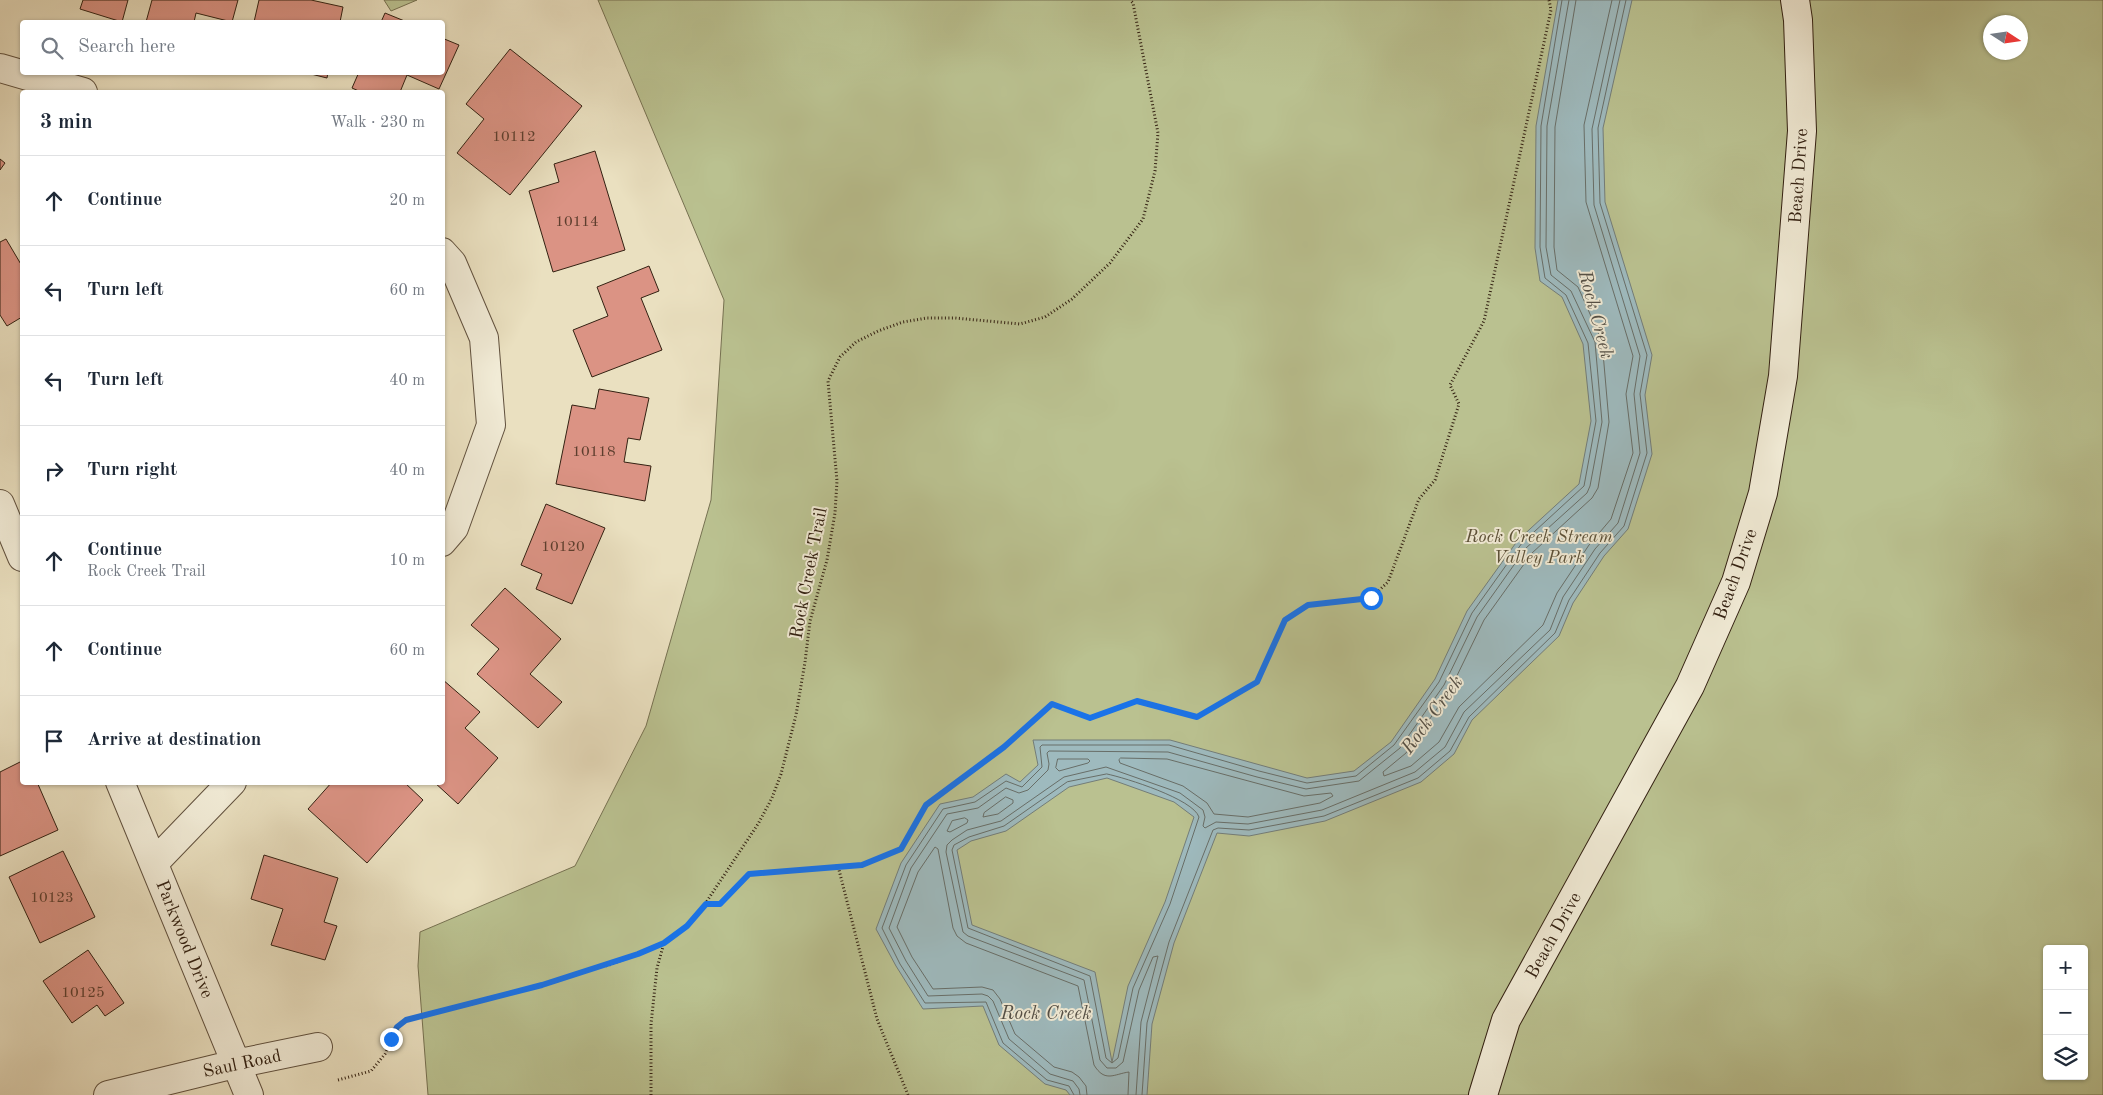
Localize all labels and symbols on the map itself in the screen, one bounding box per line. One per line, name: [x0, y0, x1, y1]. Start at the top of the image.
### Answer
north arrow: [1983, 15, 2028, 60]
street label: Beach Drive: [1787, 128, 1811, 224]
house number: 10112: [492, 130, 536, 145]
house number: 10114: [555, 215, 599, 230]
water label: Rock Creek: [1573, 267, 1616, 361]
house number: 10118: [572, 445, 616, 460]
street label: Rock Creek Trail: [787, 506, 831, 640]
street label: Beach Drive: [1711, 526, 1761, 622]
park label: Rock Creek Stream Valley Park: [1464, 528, 1613, 567]
house number: 10120: [541, 540, 585, 555]
route start: [1360, 587, 1383, 610]
water label: Rock Creek: [1398, 673, 1467, 759]
street label: Parkwood Drive: [152, 878, 216, 1001]
street label: Beach Drive: [1523, 889, 1585, 982]
house number: 10123: [30, 891, 74, 906]
house number: 10125: [61, 986, 105, 1001]
water label: Rock Creek: [1000, 1005, 1091, 1024]
route end: [380, 1028, 403, 1051]
street label: Saul Road: [201, 1047, 283, 1081]

